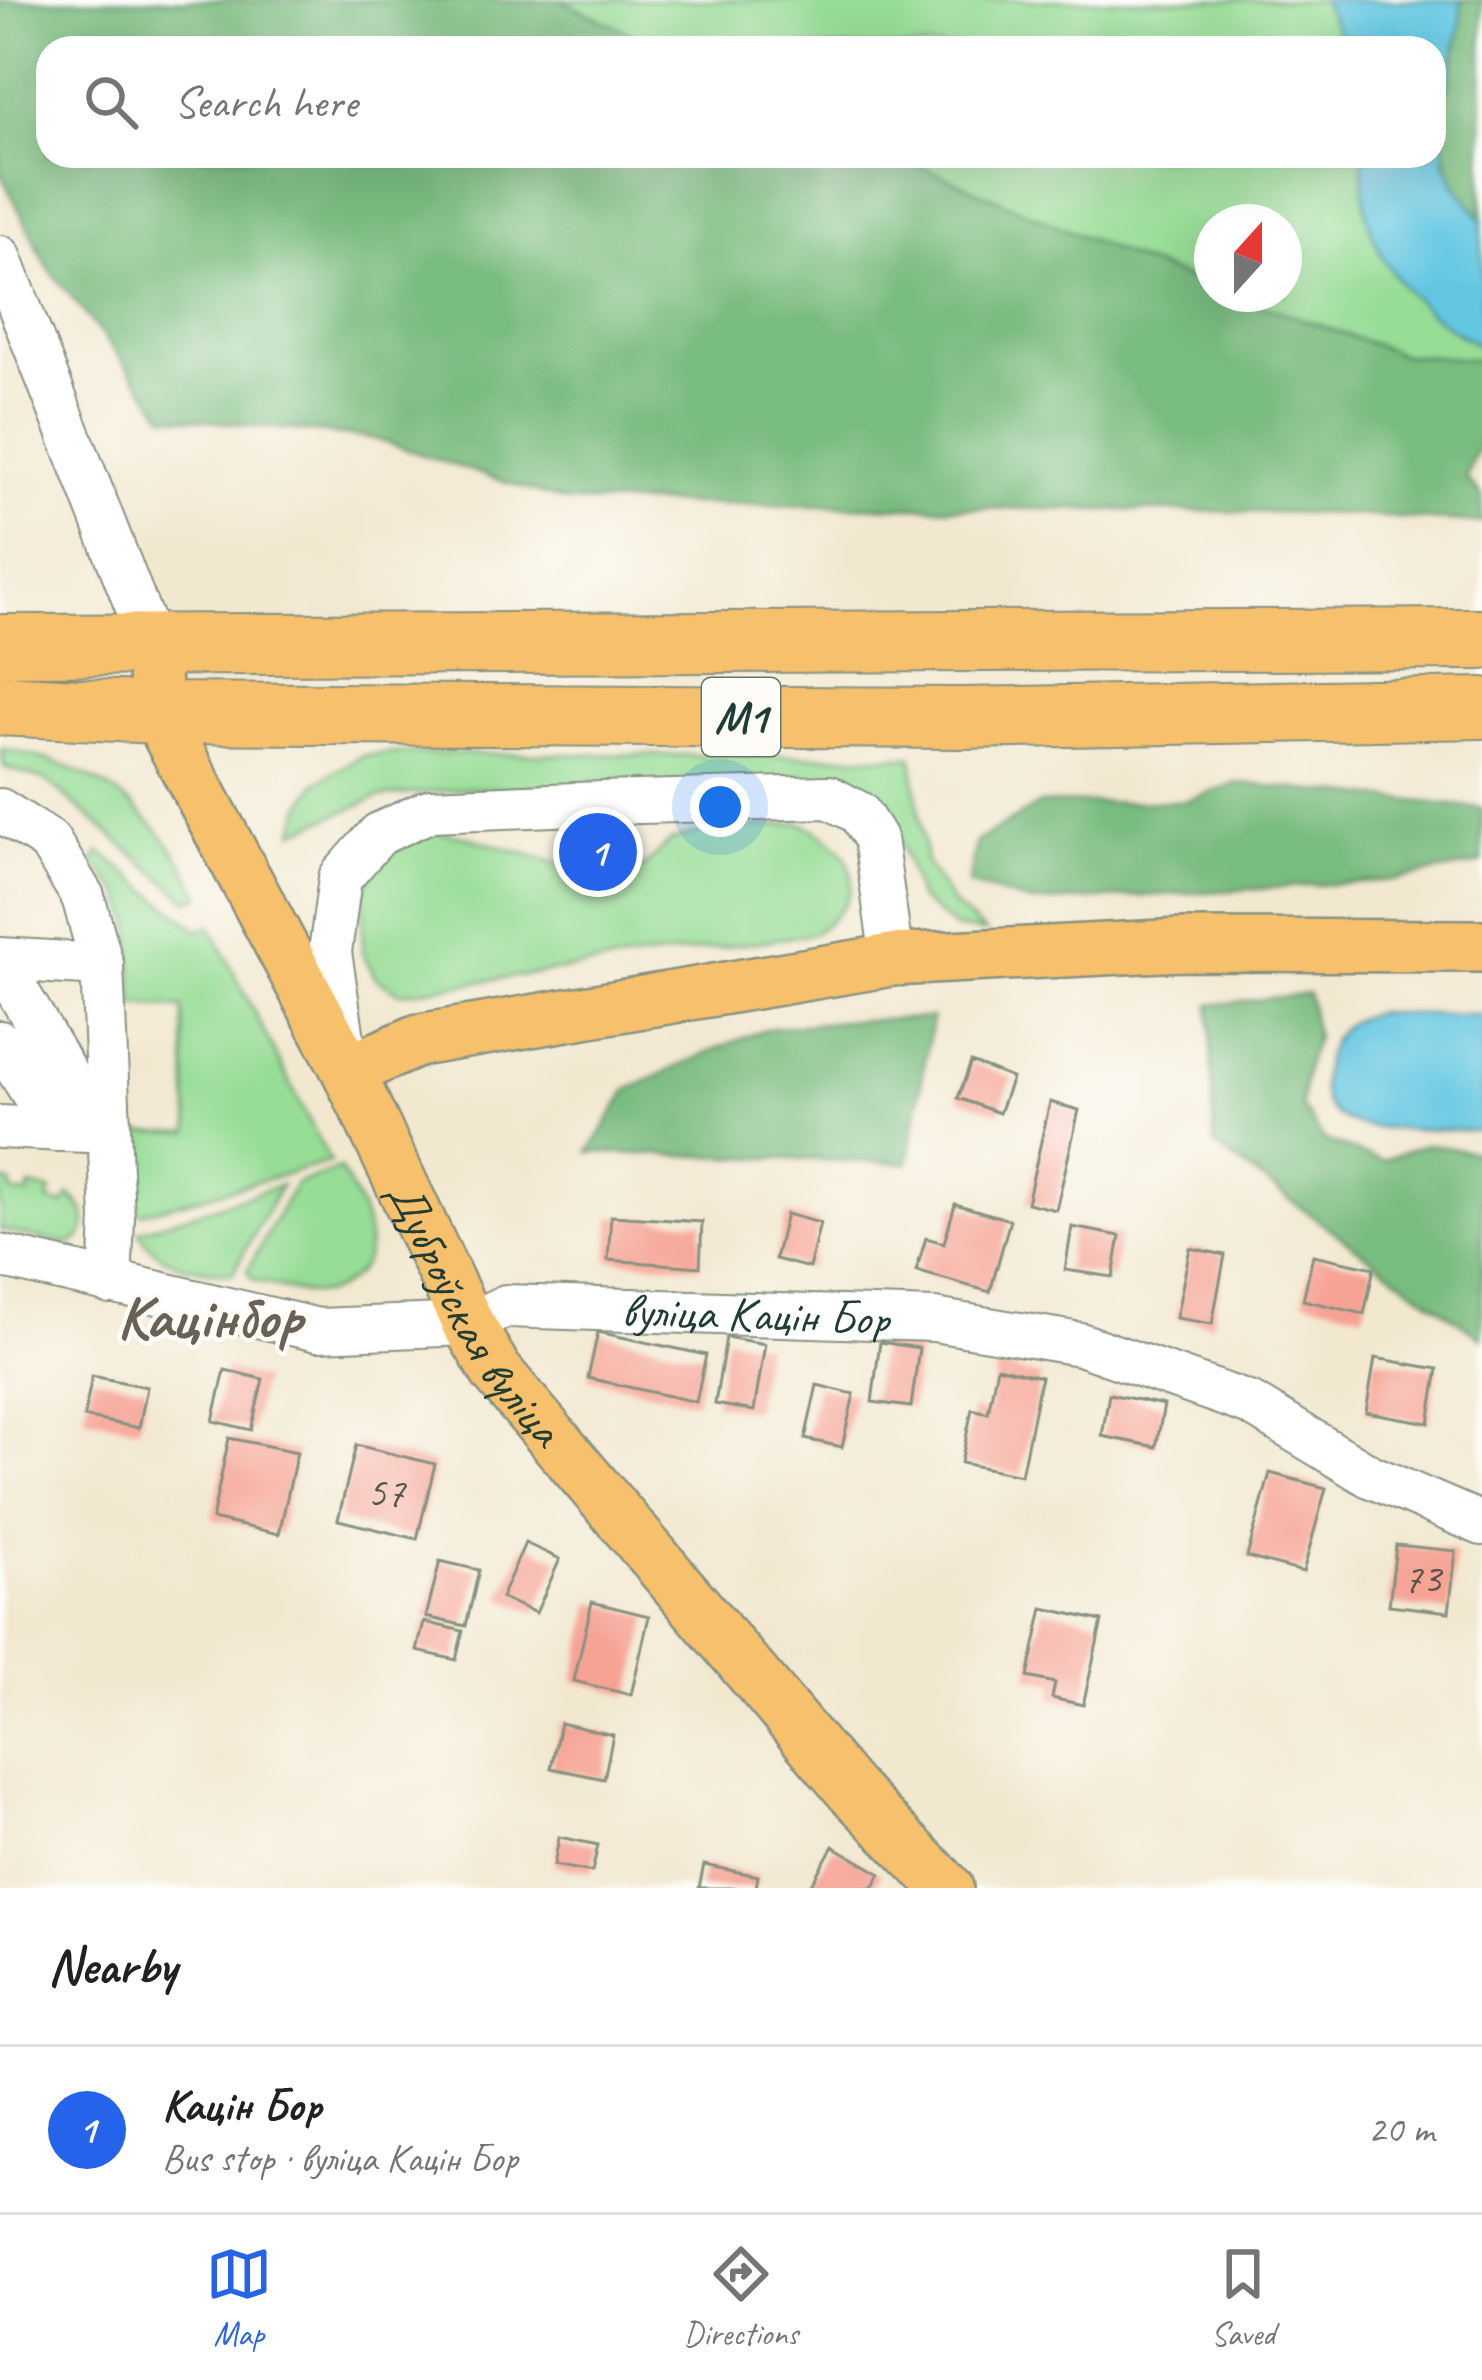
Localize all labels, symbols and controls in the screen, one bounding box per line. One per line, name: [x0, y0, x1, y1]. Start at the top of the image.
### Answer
search box: [36, 36, 1446, 168]
icon: search: [78, 69, 144, 135]
text: Search here: [174, 74, 357, 131]
north arrow: [1194, 204, 1302, 312]
road number: М1: [702, 678, 780, 756]
your location: [690, 777, 750, 837]
pin: 1: [559, 807, 637, 897]
street label: Дуброўская вуліца: [374, 1171, 578, 1460]
district label: Кацінбор: [117, 1279, 306, 1355]
street label: вуліца Кацін Бор: [620, 1280, 893, 1349]
house number: 57: [367, 1466, 407, 1519]
house number: 73: [1403, 1552, 1444, 1605]
text: Nearby: [48, 1934, 176, 1998]
text: Кацін Бор: [162, 2077, 322, 2134]
text: 1: [78, 2105, 96, 2154]
text: 20 m: [1368, 2105, 1434, 2154]
text: Bus stop · вуліца Кацін Бор: [162, 2134, 518, 2183]
tab: Map: [206, 2241, 272, 2355]
tab: Directions: [684, 2241, 798, 2355]
tab: Saved: [1210, 2241, 1276, 2355]

